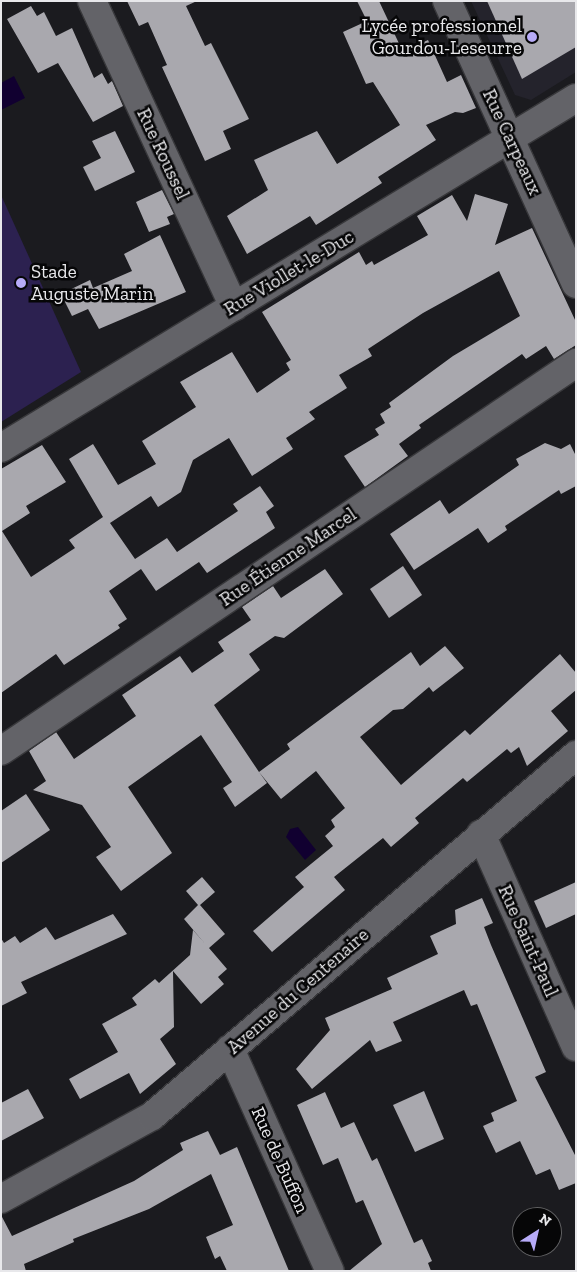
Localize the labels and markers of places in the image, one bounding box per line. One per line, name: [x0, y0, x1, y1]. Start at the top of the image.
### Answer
place label: Lycée professionnel Gourdou-Leseurre: [361, 15, 522, 59]
marker: Lycée professionnel Gourdou-Leseurre: [526, 31, 538, 43]
place label: Stade Auguste Marin: [31, 261, 153, 305]
marker: Stade Auguste Marin: [15, 277, 27, 289]

